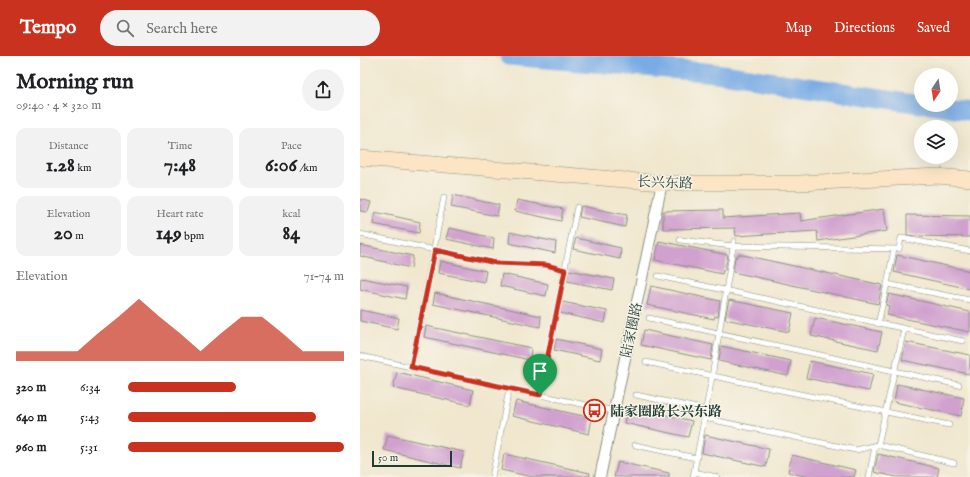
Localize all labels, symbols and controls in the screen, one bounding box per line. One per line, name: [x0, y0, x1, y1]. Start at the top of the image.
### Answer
search box: [100, 10, 380, 46]
text: Tempo: [20, 16, 76, 40]
icon: search: [114, 17, 136, 39]
text: Search here: [146, 19, 218, 38]
text: Map: [785, 19, 812, 37]
text: Directions: [834, 19, 895, 37]
text: Saved: [917, 19, 950, 37]
text: Morning run: [16, 68, 134, 96]
north arrow: [914, 68, 958, 112]
map controls: [914, 68, 958, 164]
button: share: [302, 69, 344, 111]
text: 09:40 · 4 × 320 m: [16, 97, 101, 114]
button: layers: [914, 120, 958, 164]
text: Distance: [49, 139, 89, 153]
text: Time: [168, 139, 192, 153]
text: Pace: [281, 139, 302, 153]
text: 1.28: [46, 153, 75, 178]
text: 7:48: [164, 153, 196, 178]
text: 6:06: [265, 153, 297, 178]
text: km: [75, 161, 92, 175]
text: /km: [297, 161, 318, 175]
street label: 长兴东路: [637, 173, 693, 193]
text: Elevation: [47, 207, 90, 221]
text: Heart rate: [157, 207, 203, 221]
text: kcal: [282, 207, 301, 221]
text: 20: [54, 221, 73, 246]
text: 149: [156, 221, 182, 246]
text: 84: [283, 221, 300, 246]
text: m: [73, 229, 84, 243]
text: bpm: [182, 229, 204, 243]
text: Elevation: [16, 268, 68, 285]
text: 71–74 m: [303, 268, 344, 285]
street label: 陆家圈路: [617, 301, 647, 359]
pin: [523, 354, 557, 395]
icon: arrive: [529, 360, 551, 382]
text: 320 m: [16, 379, 46, 396]
text: 6:34: [80, 379, 100, 396]
bus stop icon: 陆家圈路长兴东路: [582, 398, 608, 424]
place label: 陆家圈路长兴东路: [610, 403, 722, 421]
text: 640 m: [16, 409, 47, 426]
text: 5:43: [80, 409, 99, 426]
text: 960 m: [16, 439, 46, 456]
text: 5:31: [80, 439, 98, 456]
scale bar: [372, 449, 452, 468]
text: 50 m: [378, 451, 398, 465]

